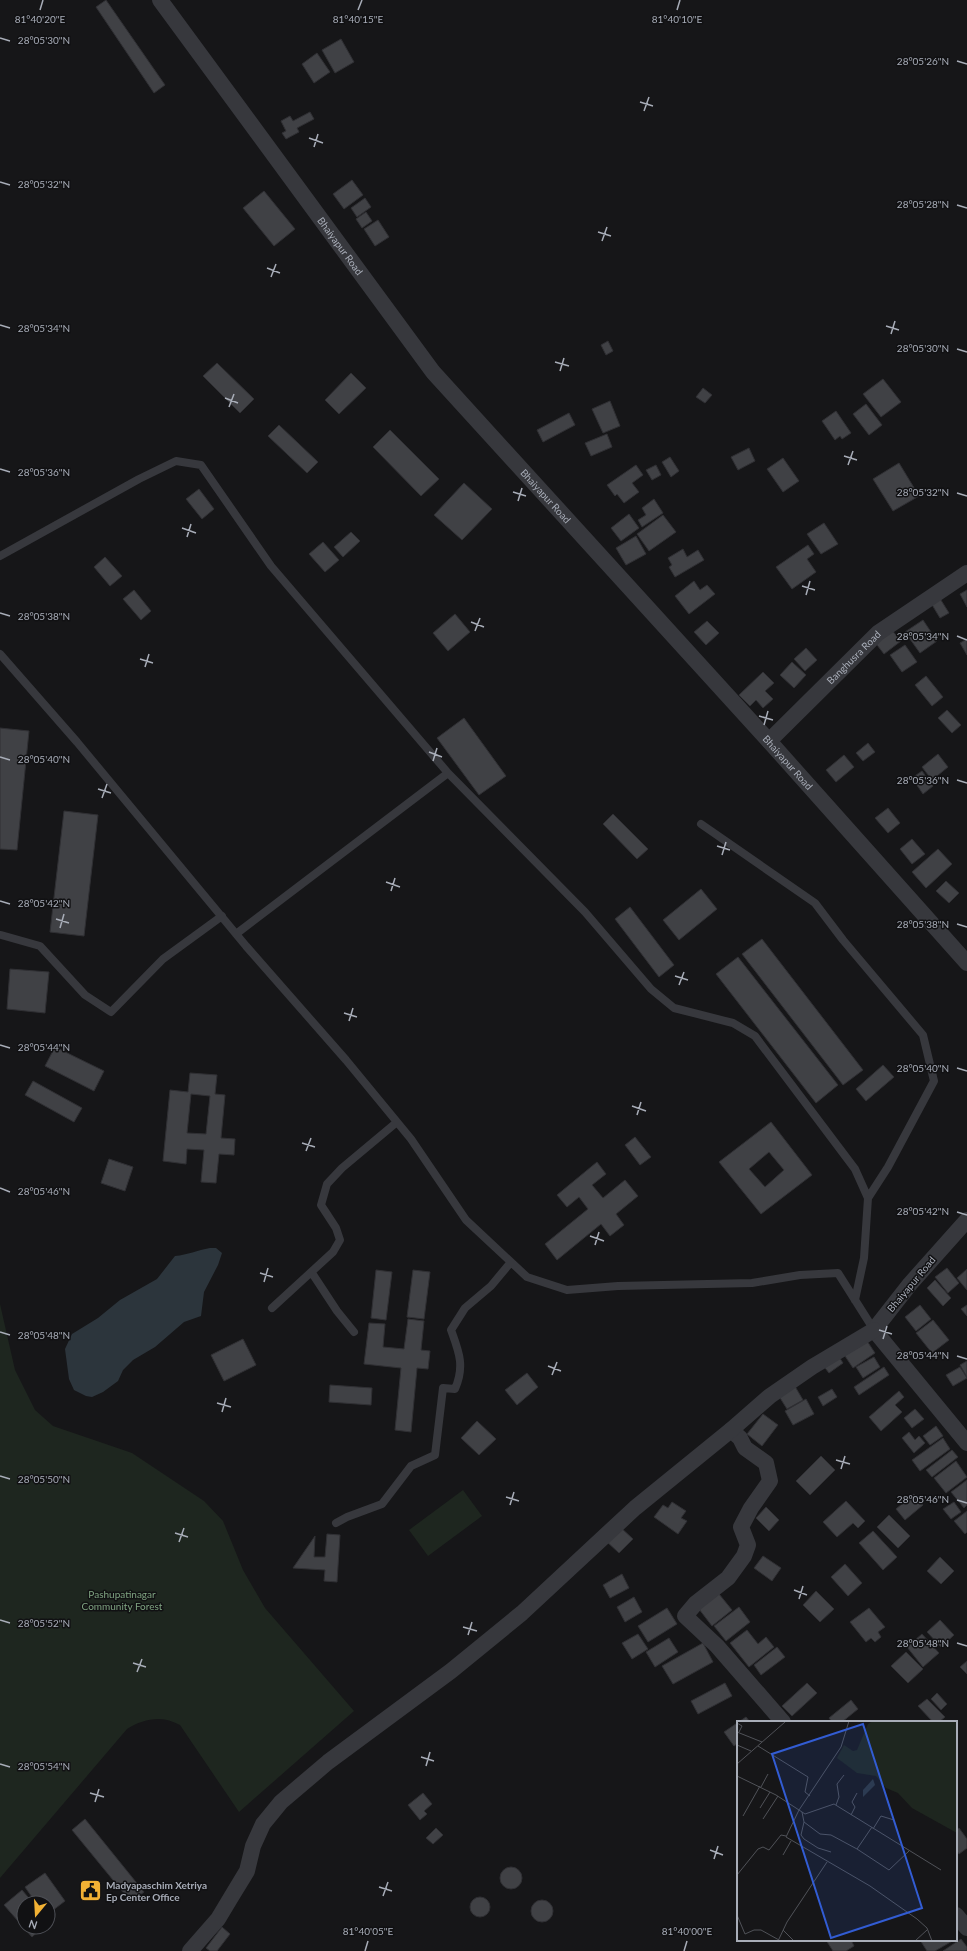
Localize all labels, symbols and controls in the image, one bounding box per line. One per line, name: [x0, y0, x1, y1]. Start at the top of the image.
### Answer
text: 81°40'20"E: [15, 13, 65, 25]
text: 81°40'15"E: [333, 13, 383, 25]
text: 81°40'10"E: [652, 13, 702, 25]
text: 28°05'30"N: [18, 34, 70, 46]
text: 28°05'26"N: [897, 55, 949, 67]
text: 28°05'32"N: [18, 178, 70, 190]
text: 28°05'28"N: [897, 198, 949, 210]
street label: Bhaiyapur Road: [315, 215, 366, 277]
text: 28°05'34"N: [18, 322, 70, 334]
text: 28°05'30"N: [897, 342, 949, 354]
text: 28°05'36"N: [18, 466, 70, 478]
street label: Bhaiyapur Road: [518, 466, 573, 525]
text: 28°05'32"N: [897, 486, 949, 498]
text: 28°05'38"N: [18, 610, 70, 622]
street label: Banghusra Road: [824, 628, 883, 686]
text: 28°05'34"N: [897, 630, 949, 642]
street label: Bhaiyapur Road: [761, 733, 815, 792]
text: 28°05'40"N: [18, 753, 70, 765]
text: 28°05'36"N: [897, 774, 949, 786]
text: 28°05'42"N: [18, 897, 70, 909]
text: 28°05'38"N: [897, 918, 949, 930]
text: 28°05'44"N: [18, 1041, 70, 1053]
text: 28°05'40"N: [897, 1062, 949, 1074]
text: 28°05'46"N: [18, 1185, 70, 1197]
text: 28°05'42"N: [897, 1205, 949, 1217]
street label: Bhaiyapur Road: [884, 1254, 938, 1314]
text: 28°05'48"N: [18, 1329, 70, 1341]
text: 28°05'44"N: [897, 1349, 949, 1361]
text: 28°05'50"N: [18, 1473, 70, 1485]
text: 28°05'46"N: [897, 1493, 949, 1505]
park label: Pashupatinagar Community Forest: [82, 1588, 163, 1612]
text: 28°05'52"N: [18, 1617, 70, 1629]
text: 28°05'48"N: [897, 1637, 949, 1649]
inset map: [737, 1721, 957, 1941]
text: 28°05'54"N: [18, 1760, 70, 1772]
public building icon: Madyapaschim Xetriya Ep Center Office: [77, 1878, 103, 1904]
place label: Madyapaschim Xetriya Ep Center Office: [106, 1879, 207, 1903]
north arrow: [16, 1895, 56, 1935]
text: N: [27, 1917, 39, 1932]
text: 81°40'05"E: [343, 1925, 393, 1937]
text: 81°40'00"E: [662, 1925, 712, 1937]

